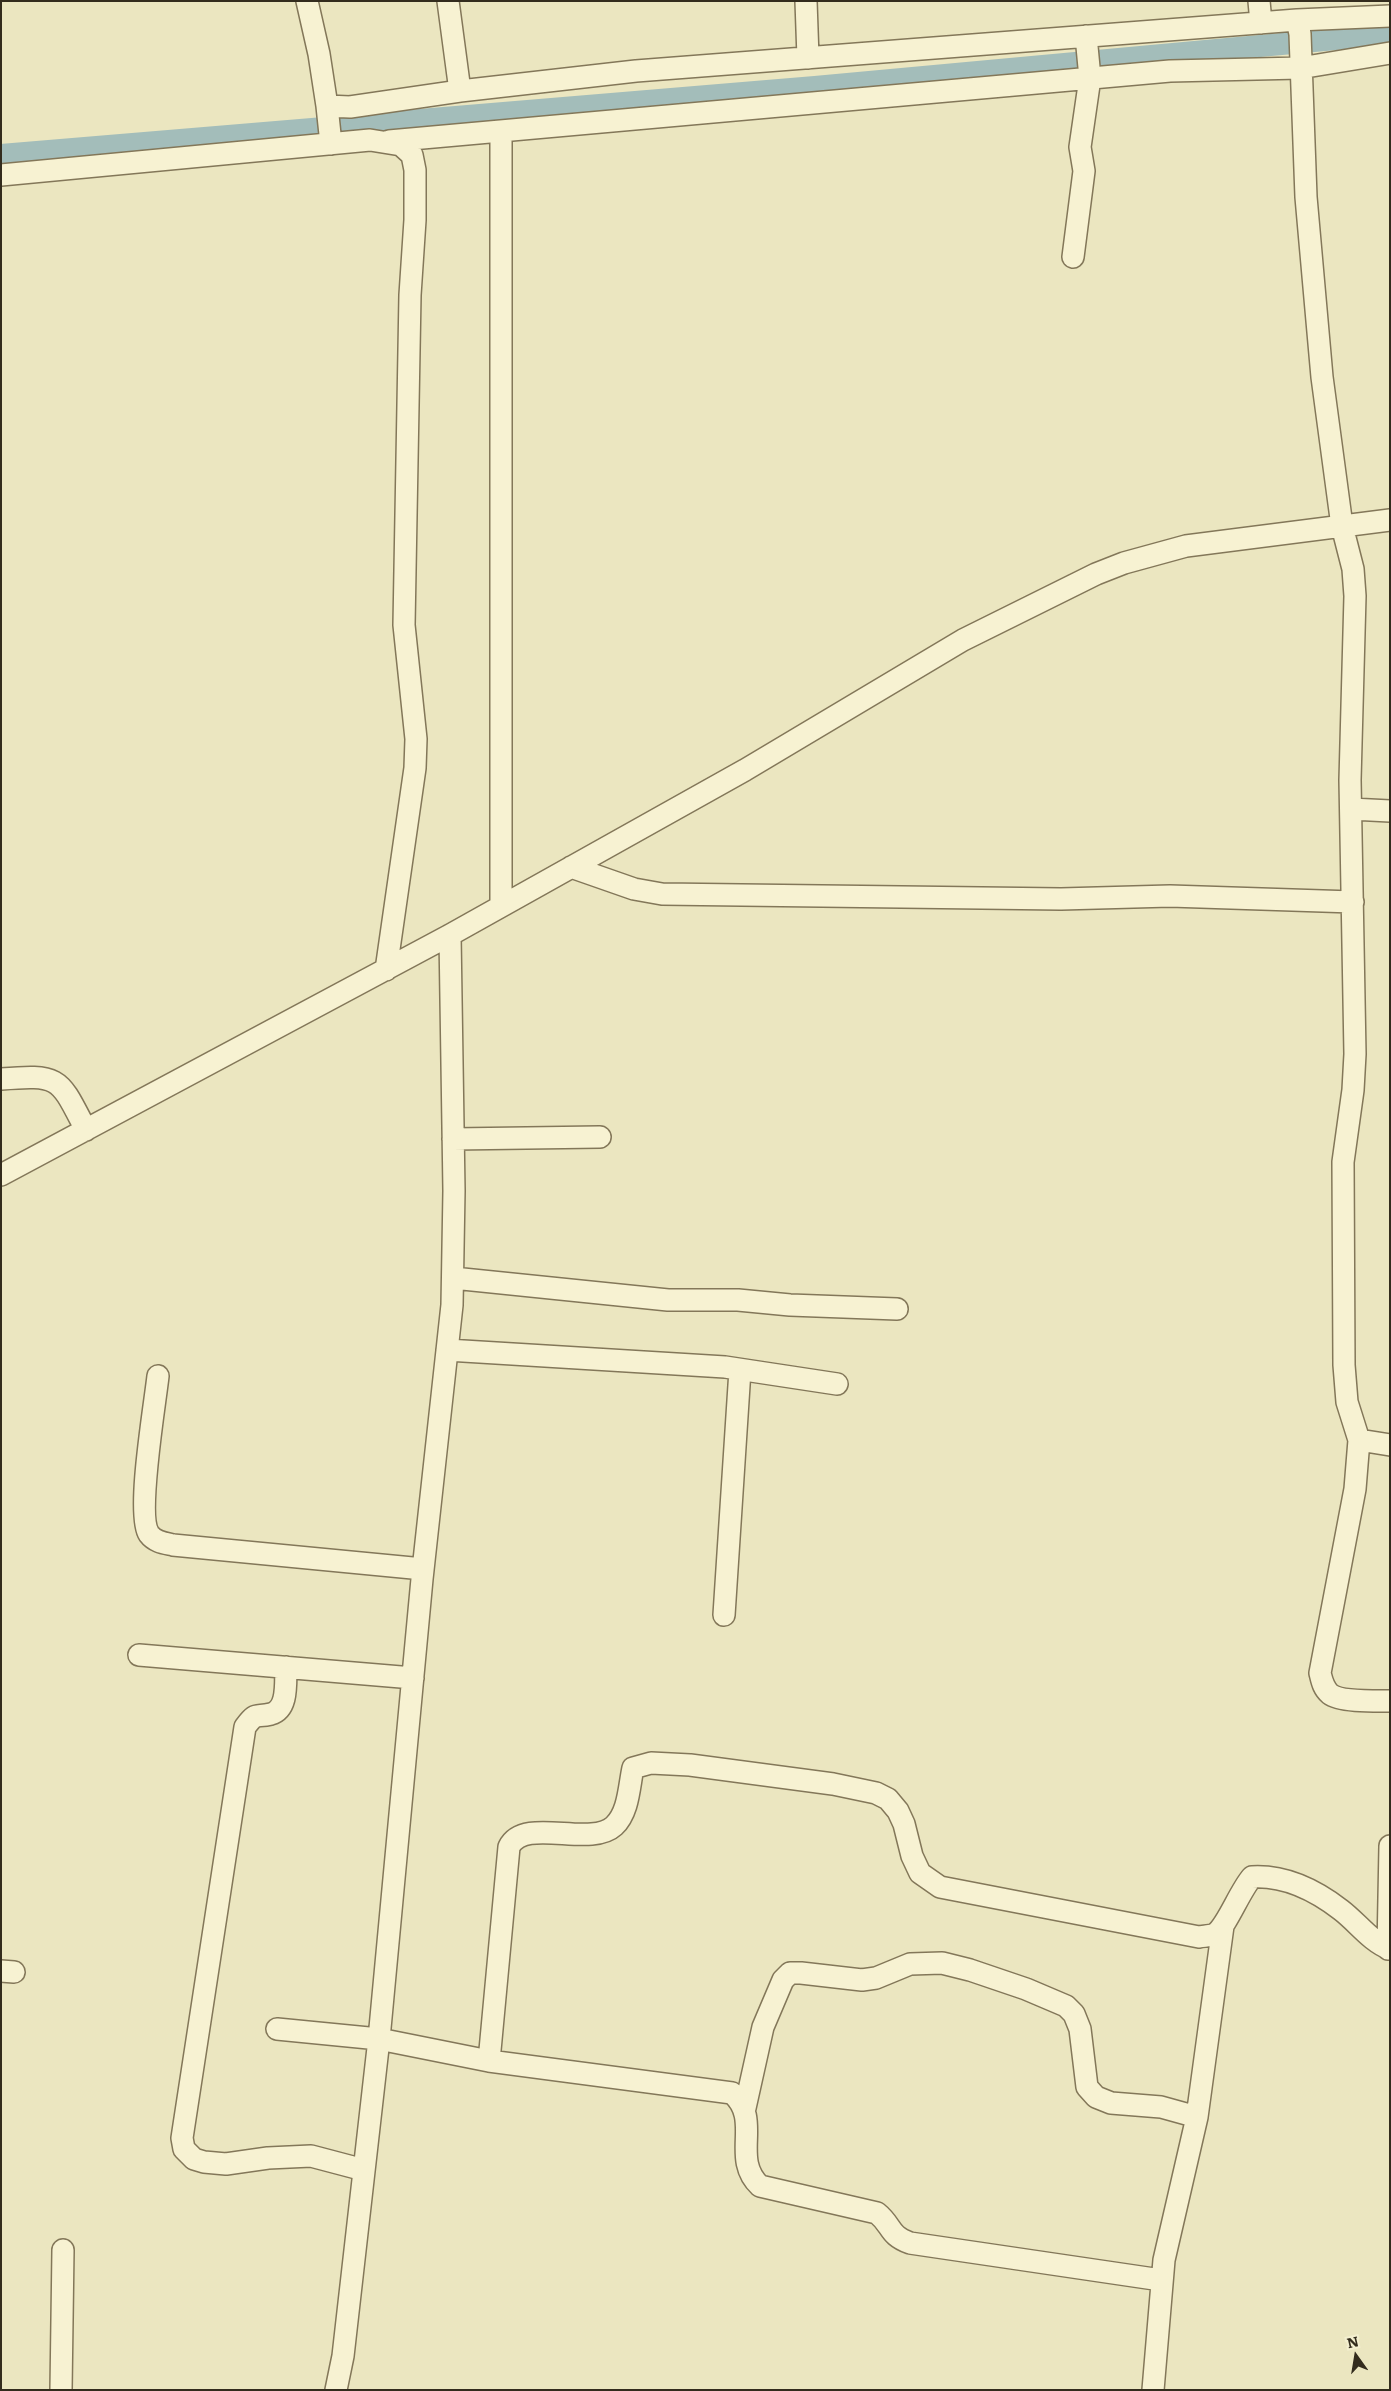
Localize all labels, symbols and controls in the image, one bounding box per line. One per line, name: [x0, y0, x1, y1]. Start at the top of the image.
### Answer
text: N: [1345, 2330, 1361, 2352]
north arrow: [1331, 2331, 1381, 2381]

